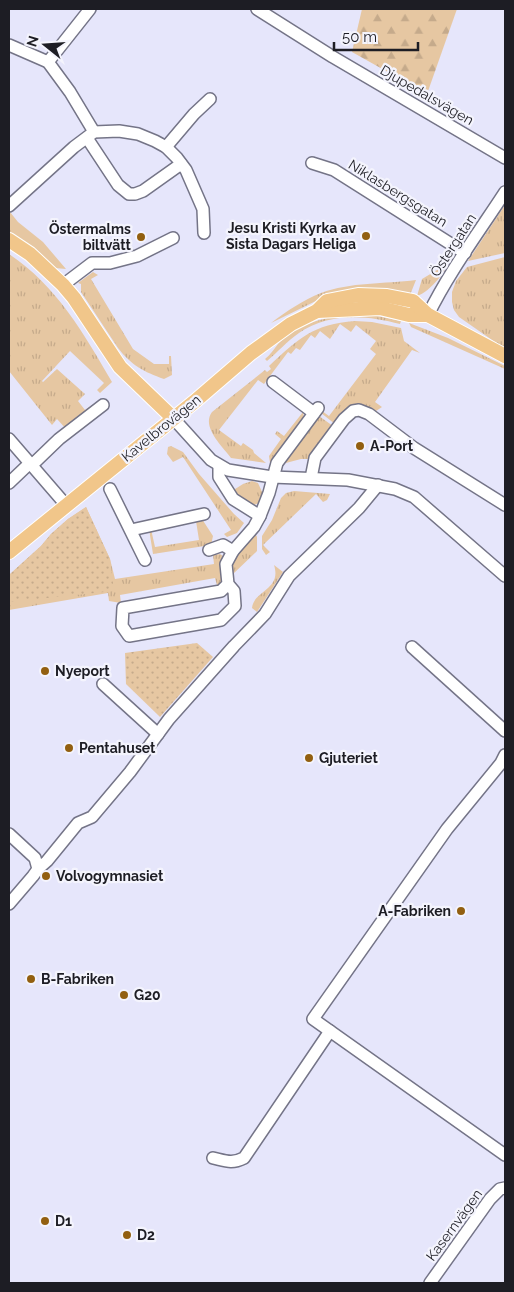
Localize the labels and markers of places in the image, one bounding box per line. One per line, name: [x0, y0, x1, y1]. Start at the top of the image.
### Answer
place label: Östermalms biltvätt: [49, 220, 132, 253]
place label: Jesu Kristi Kyrka av Sista Dagars Heliga: [226, 220, 356, 252]
marker: Jesu Kristi Kyrka av Sista Dagars Heliga: [360, 230, 372, 242]
marker: Östermalms biltvätt: [135, 231, 147, 243]
place label: A-Port: [370, 438, 414, 454]
marker: A-Port: [354, 440, 366, 452]
place label: Nyeport: [55, 663, 110, 679]
marker: Nyeport: [39, 665, 51, 677]
place label: Pentahuset: [79, 740, 156, 756]
marker: Pentahuset: [63, 742, 75, 754]
place label: Gjuteriet: [319, 750, 378, 766]
marker: Gjuteriet: [303, 752, 315, 764]
place label: Volvogymnasiet: [56, 868, 164, 884]
marker: Volvogymnasiet: [40, 870, 52, 882]
place label: A-Fabriken: [378, 903, 451, 919]
marker: A-Fabriken: [455, 905, 467, 917]
place label: B-Fabriken: [41, 971, 114, 987]
marker: B-Fabriken: [25, 973, 37, 985]
place label: G20: [134, 987, 161, 1003]
marker: G20: [118, 989, 130, 1001]
place label: D1: [55, 1213, 72, 1229]
marker: D1: [39, 1215, 51, 1227]
place label: D2: [137, 1227, 155, 1243]
marker: D2: [121, 1229, 133, 1241]

